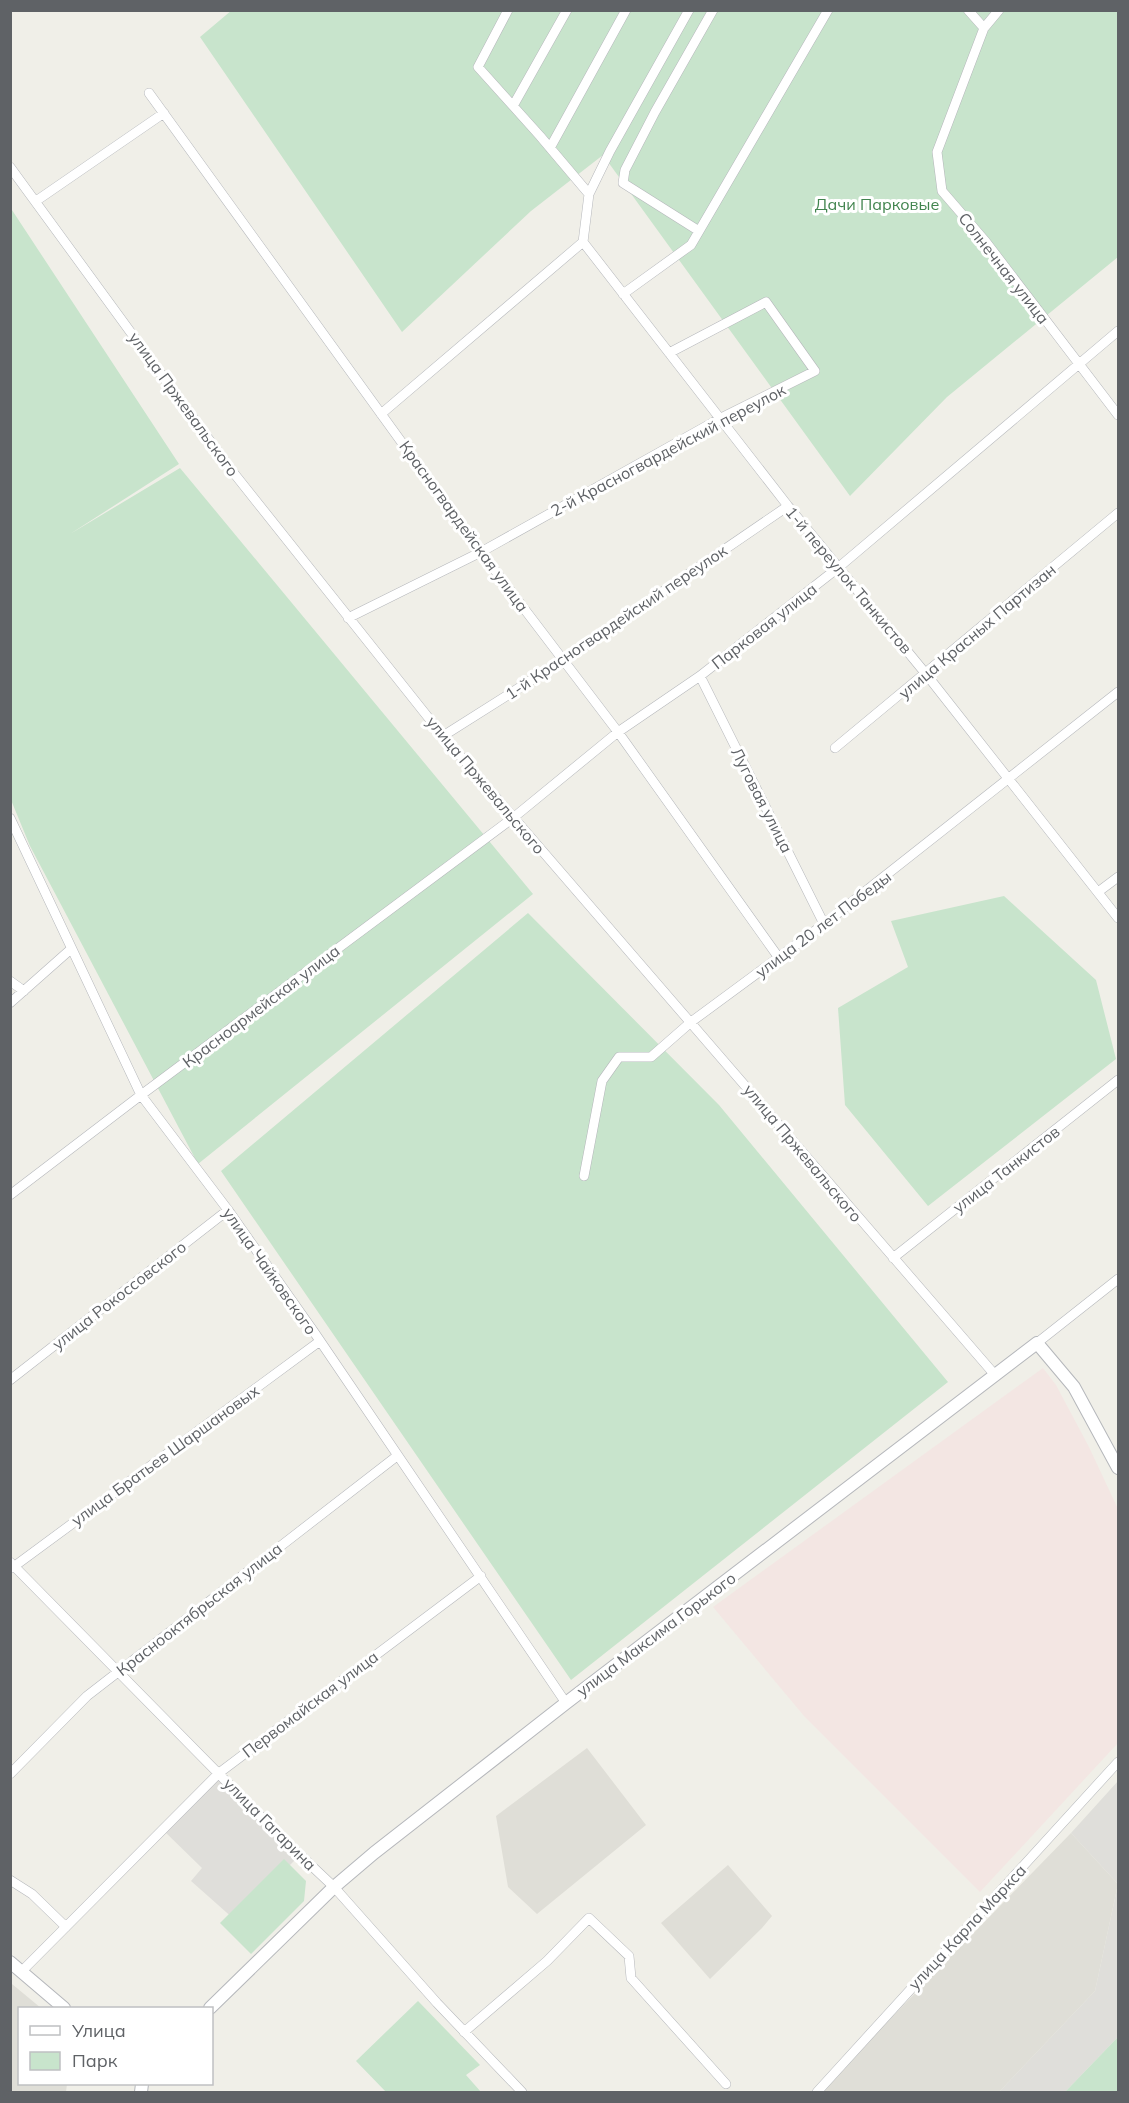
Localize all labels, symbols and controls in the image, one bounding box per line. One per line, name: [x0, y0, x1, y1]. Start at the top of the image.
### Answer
park label: Дачи Парковые: [815, 194, 939, 214]
street label: Солнечная улица: [954, 208, 1054, 328]
street label: улица Пржевальского: [125, 328, 243, 480]
street label: 2-й Красногвардейский переулок: [547, 379, 789, 521]
street label: Красногвардейская улица: [395, 437, 533, 615]
street label: 1-й переулок Танкистов: [782, 502, 917, 658]
street label: 1-й Красногвардейский переулок: [501, 540, 731, 704]
street label: улица Красных Партизан: [894, 559, 1060, 703]
street label: Парковая улица: [707, 579, 821, 673]
street label: улица Пржевальского: [422, 712, 550, 858]
street label: Луговая улица: [727, 744, 797, 856]
street label: улица 20 лет Победы: [751, 866, 895, 982]
street label: Красноармейская улица: [178, 940, 344, 1072]
street label: улица Пржевальского: [739, 1080, 867, 1226]
street label: улица Танкистов: [949, 1121, 1064, 1217]
street label: улица Чайковского: [219, 1204, 321, 1338]
street label: улица Рокоссовского: [48, 1236, 190, 1354]
street label: улица Братьев Шаршановых: [67, 1380, 263, 1530]
street label: Краснооктябрьская улица: [112, 1538, 286, 1680]
street label: улица Максима Горького: [572, 1568, 740, 1700]
street label: Первомайская улица: [238, 1646, 382, 1762]
street label: улица Гагарина: [220, 1774, 320, 1874]
street label: улица Карла Маркса: [904, 1860, 1030, 1994]
legend: [18, 2007, 213, 2085]
text: Улица: [71, 2019, 126, 2042]
text: Парк: [72, 2049, 118, 2072]

